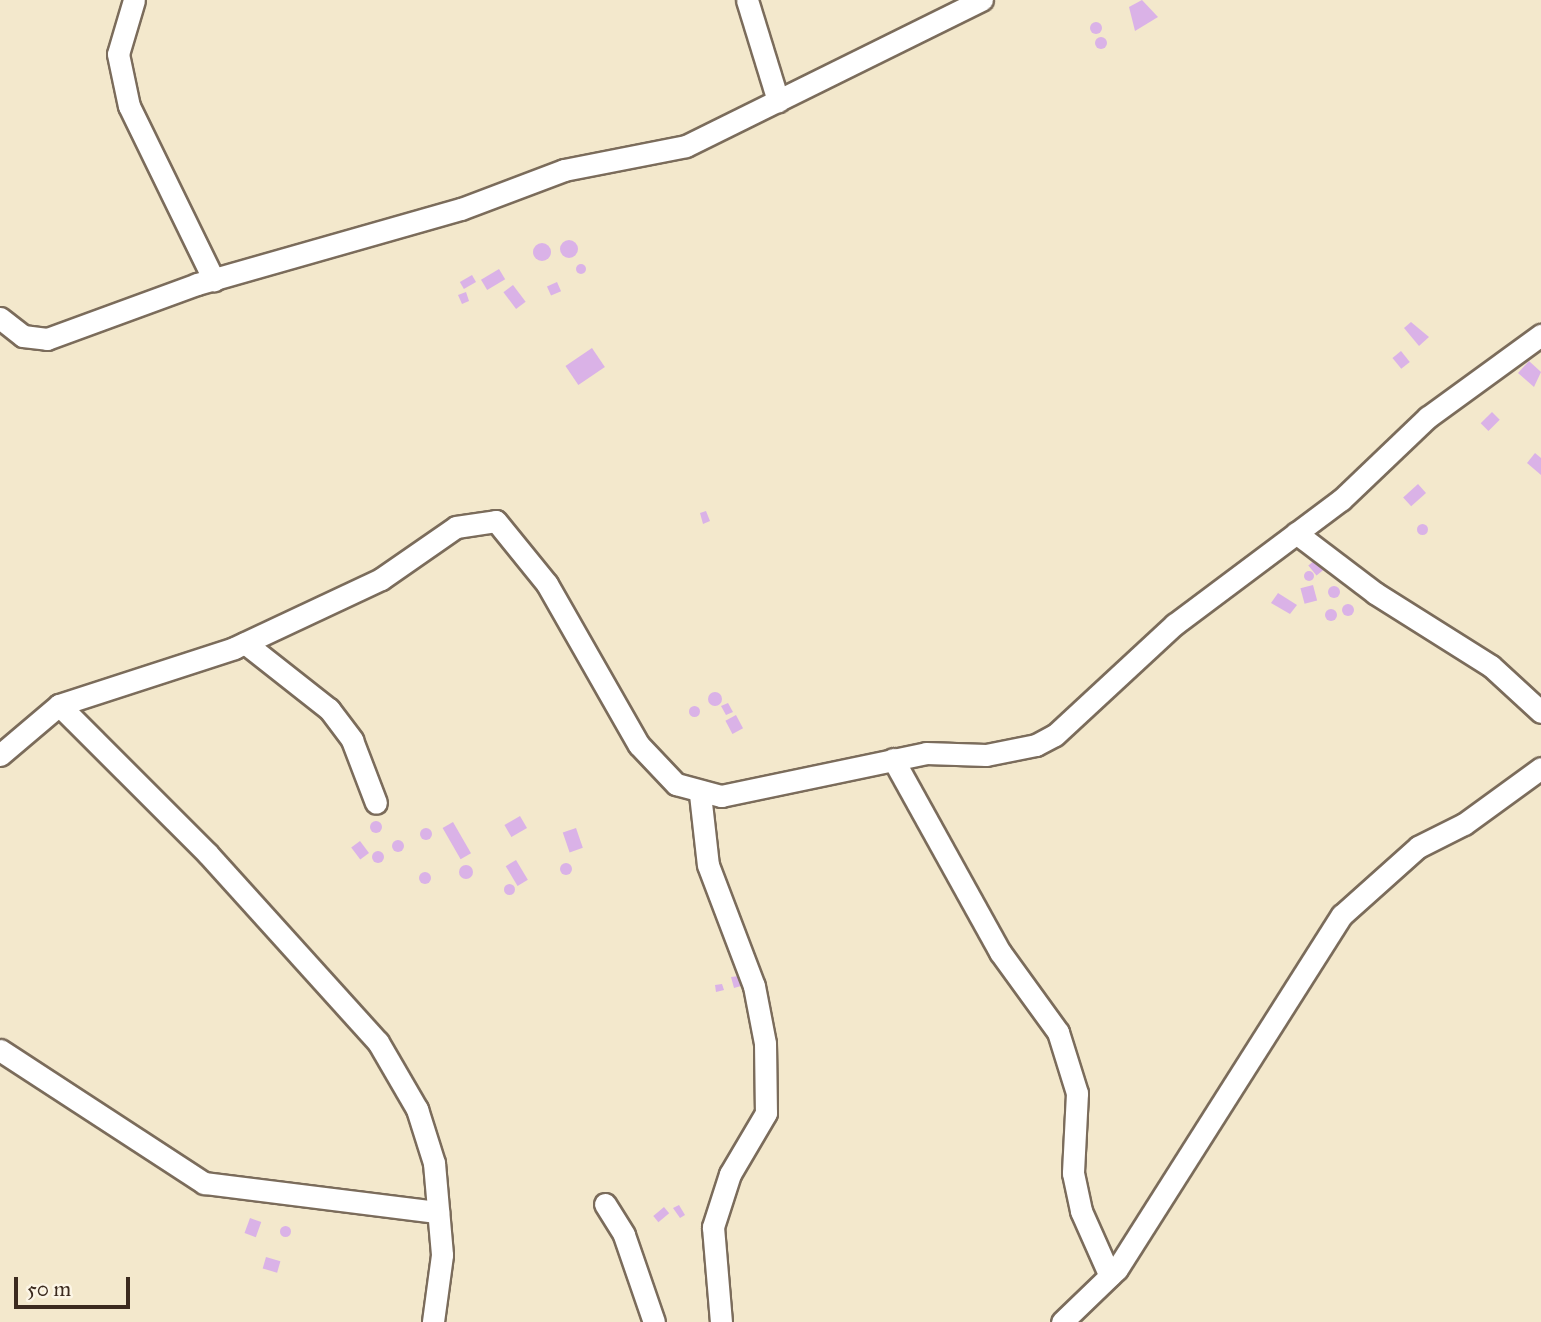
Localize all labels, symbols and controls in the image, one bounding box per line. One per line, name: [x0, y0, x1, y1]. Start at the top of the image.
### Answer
scale bar: [18, 1262, 133, 1306]
text: 50 m: [27, 1276, 71, 1302]

